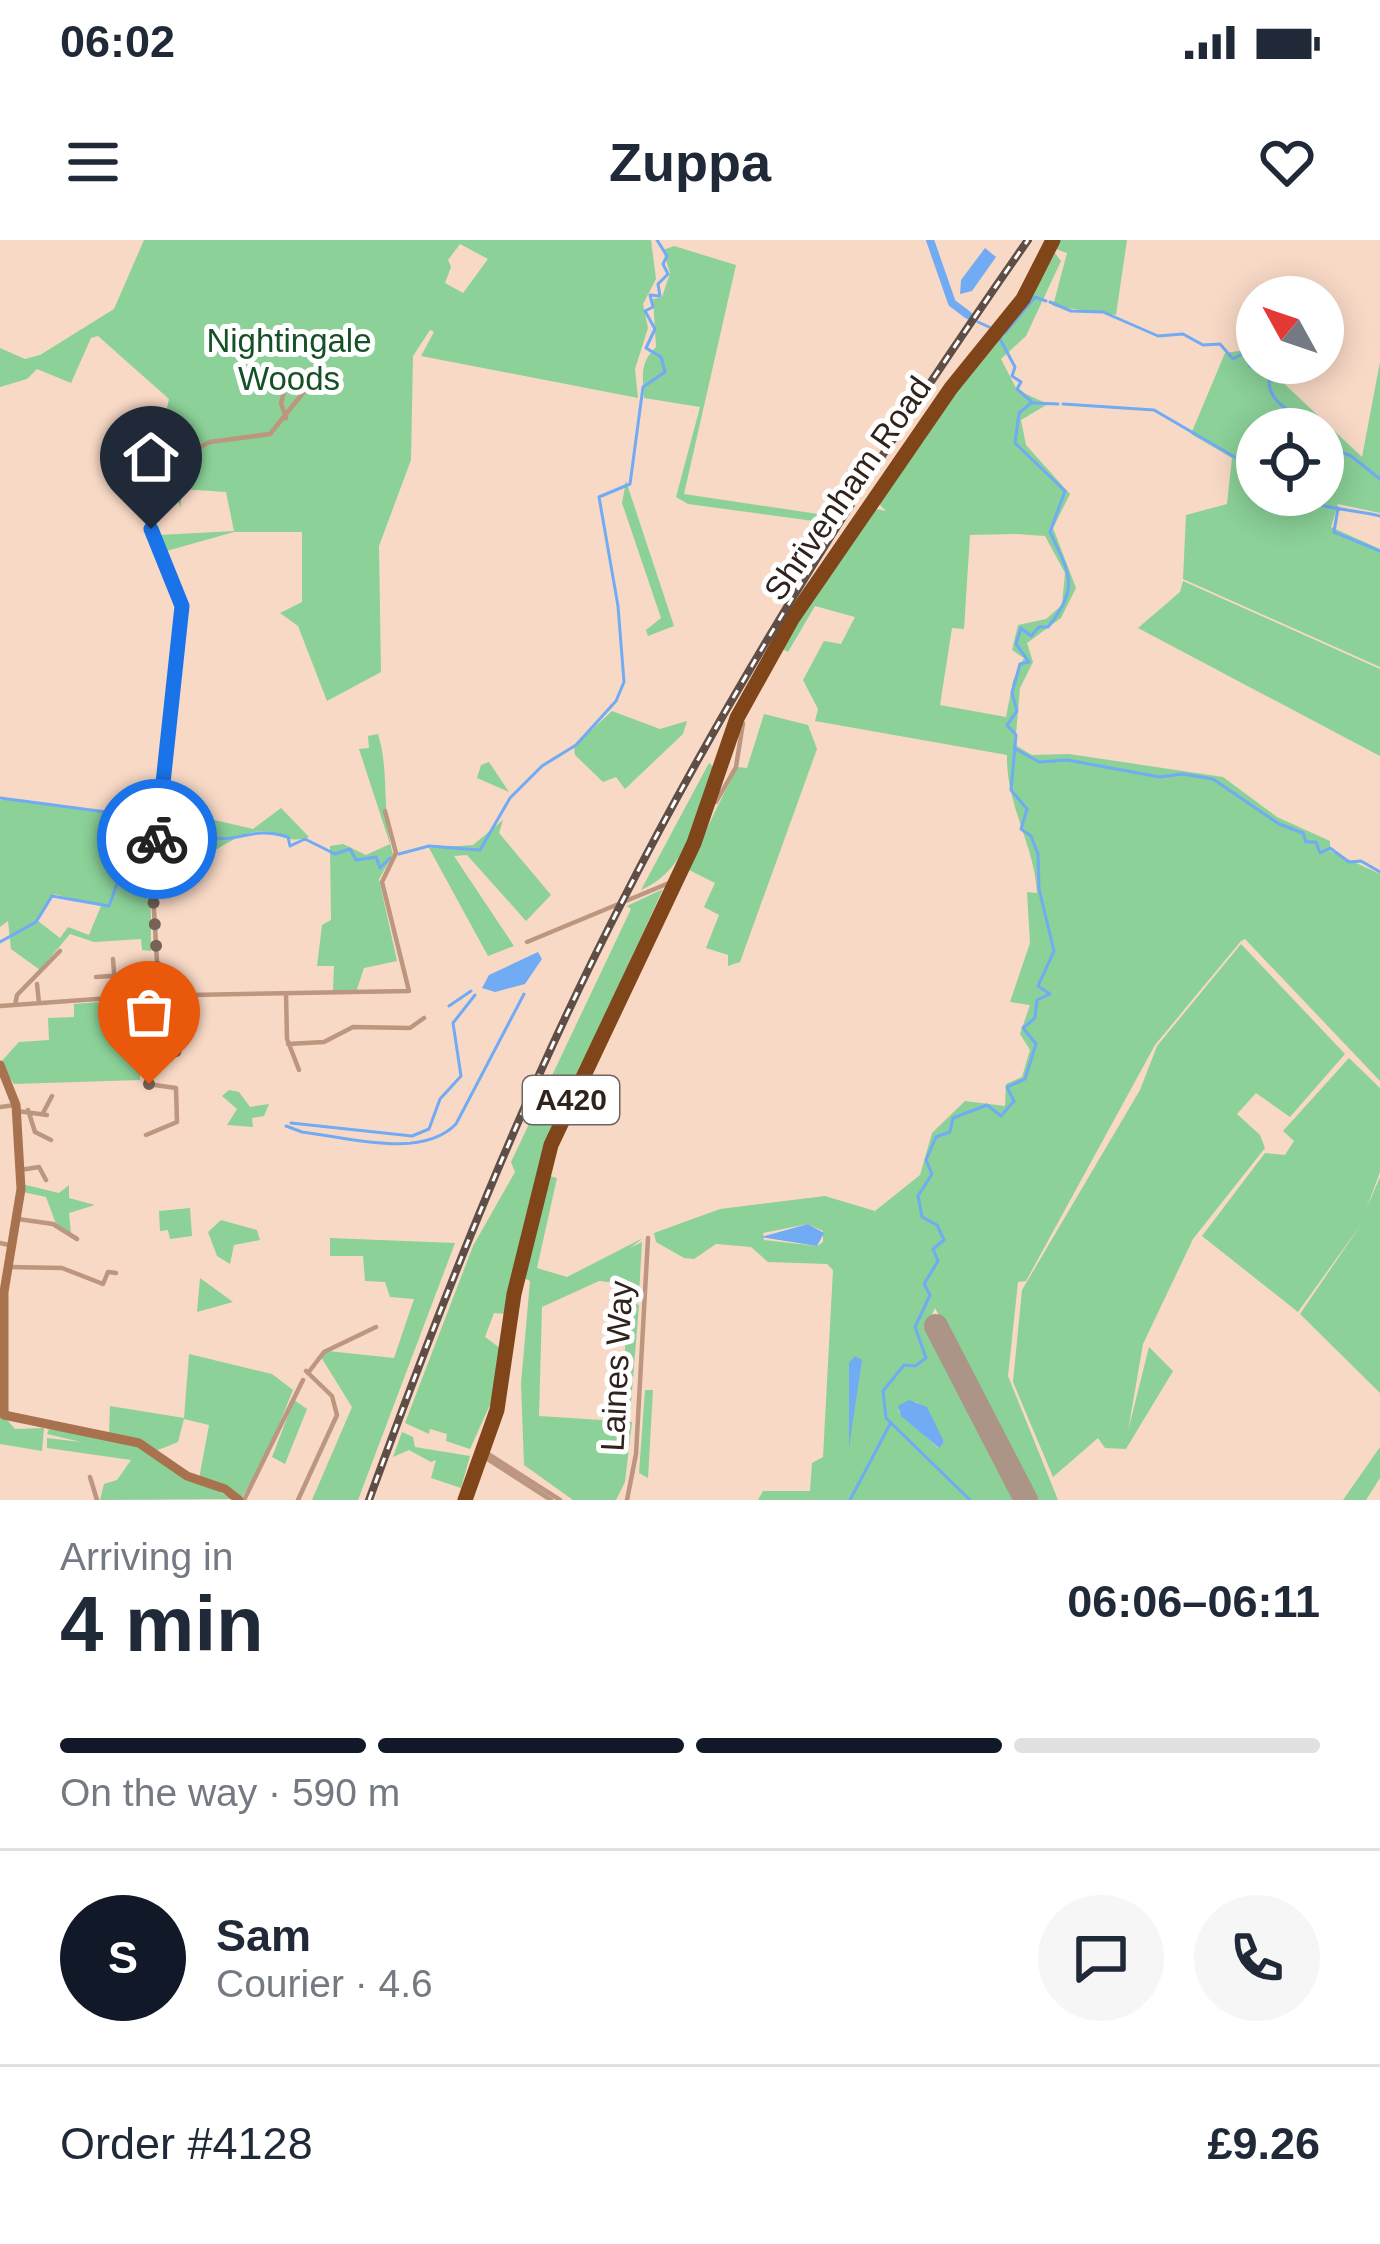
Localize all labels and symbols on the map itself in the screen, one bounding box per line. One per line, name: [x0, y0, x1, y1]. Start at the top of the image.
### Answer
north arrow: [1236, 276, 1344, 384]
park label: Nightingale Woods: [206, 322, 372, 397]
street label: Shrivenham Road: [756, 369, 938, 607]
pin: [100, 406, 202, 529]
courier: [97, 779, 217, 899]
pin: [98, 961, 200, 1084]
road number: A420: [523, 1076, 619, 1124]
street label: Laines Way: [594, 1279, 639, 1452]

